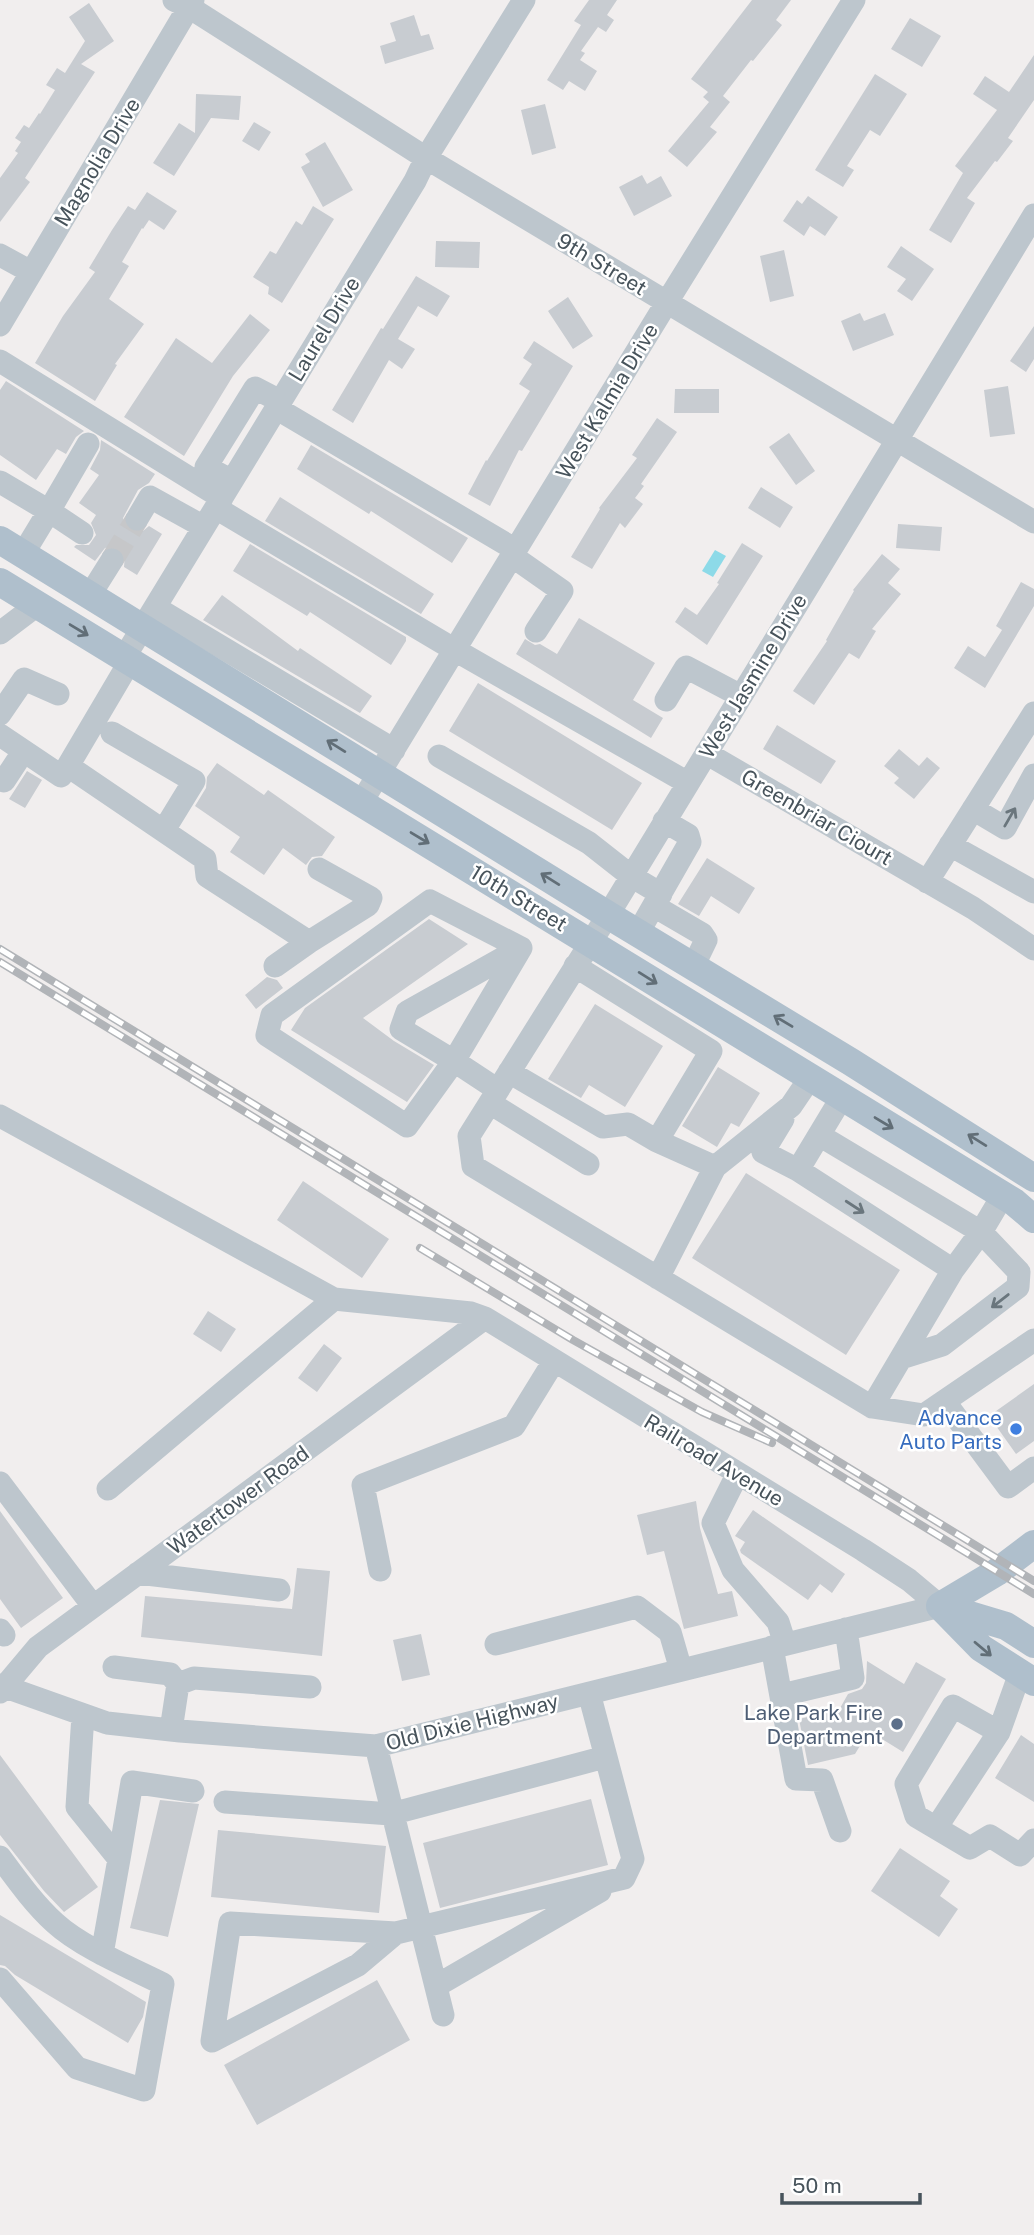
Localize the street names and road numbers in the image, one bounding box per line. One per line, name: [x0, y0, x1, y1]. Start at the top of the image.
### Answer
street label: Magnolia Drive: [49, 93, 145, 231]
street label: 9th Street: [553, 228, 651, 300]
street label: Laurel Drive: [283, 272, 365, 386]
street label: West Kalmia Drive: [551, 319, 663, 483]
street label: West Jasmine Drive: [694, 589, 812, 763]
street label: Greenbriar Ciourt: [737, 764, 897, 870]
street label: 10th Street: [466, 859, 572, 937]
street label: Railroad Avenue: [640, 1409, 788, 1511]
street label: Watertower Road: [162, 1440, 314, 1560]
street label: Old Dixie Highway: [383, 1688, 561, 1756]

